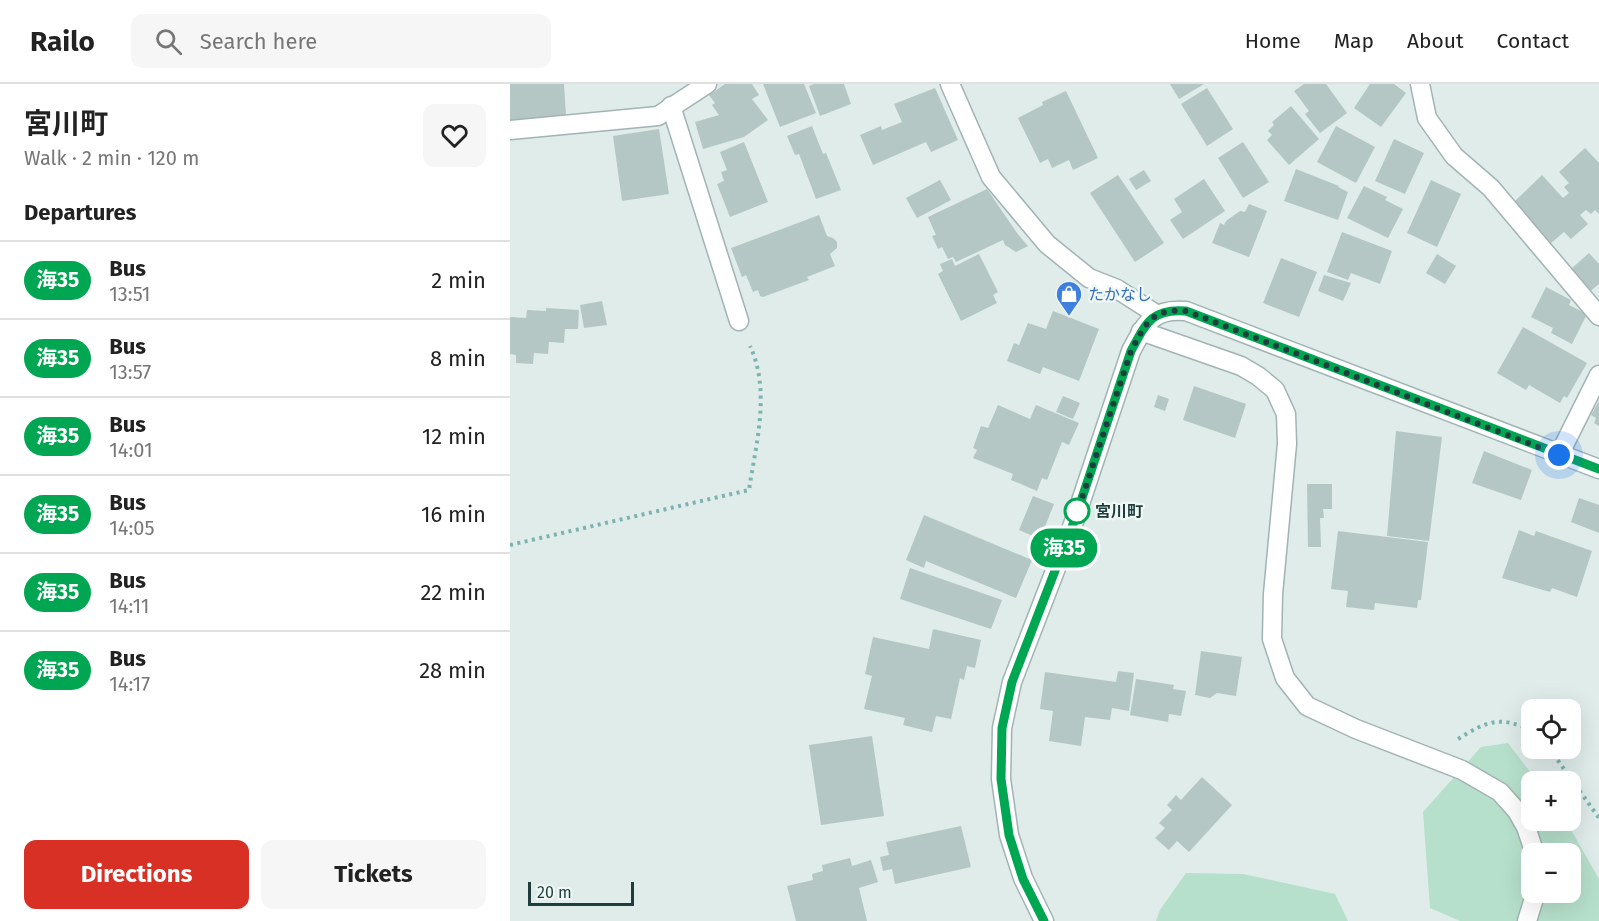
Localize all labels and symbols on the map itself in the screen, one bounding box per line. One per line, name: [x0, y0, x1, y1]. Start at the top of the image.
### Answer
shop icon: たかなし: [1054, 279, 1084, 317]
place label: たかなし: [1088, 285, 1152, 304]
your location: [1544, 440, 1574, 470]
marker: 宮川町: [1064, 498, 1090, 524]
place label: 宮川町: [1095, 502, 1143, 521]
line badge: 海35: [1030, 528, 1098, 568]
scale bar: [528, 879, 634, 906]

